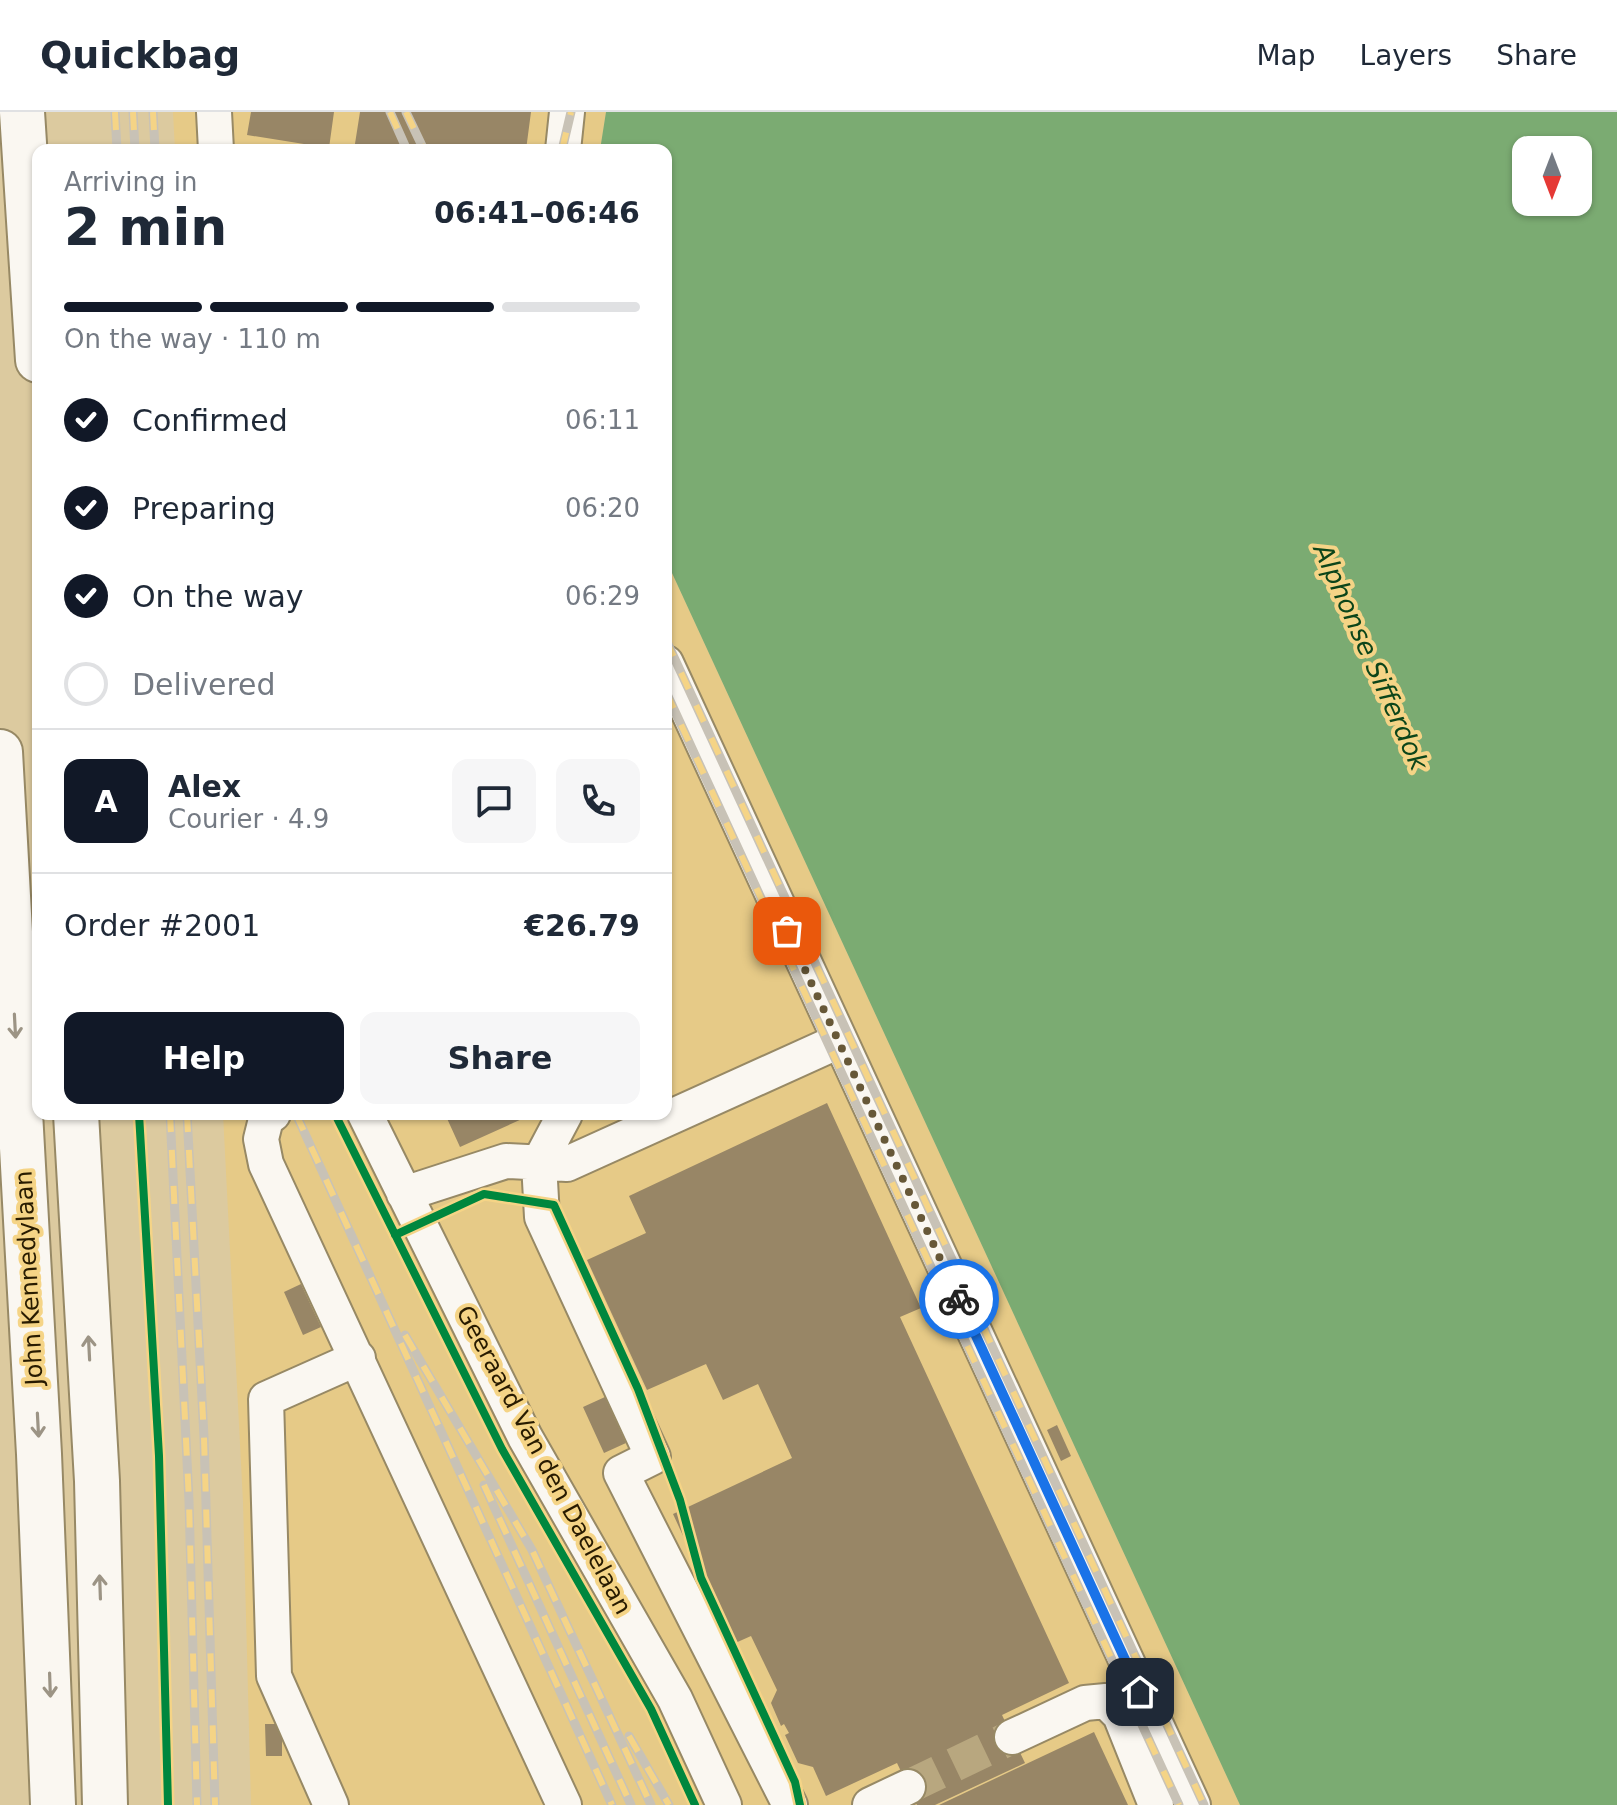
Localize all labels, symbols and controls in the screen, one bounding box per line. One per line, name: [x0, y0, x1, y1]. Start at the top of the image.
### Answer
text: Quickbag: [40, 33, 240, 77]
text: Map: [1256, 39, 1316, 72]
text: Layers: [1360, 39, 1452, 72]
text: Share: [1496, 39, 1577, 72]
north arrow: [1512, 136, 1592, 216]
map controls: [1512, 136, 1592, 216]
text: Arriving in: [64, 167, 198, 197]
text: 06:41–06:46: [434, 195, 640, 230]
text: 2 min: [64, 197, 227, 257]
text: On the way · 110 m: [64, 324, 321, 354]
icon: check: [64, 398, 108, 442]
text: Confirmed: [132, 403, 288, 438]
text: 06:11: [565, 405, 640, 435]
icon: check: [64, 486, 108, 530]
text: Preparing: [132, 491, 276, 526]
text: 06:20: [565, 493, 640, 523]
water label: Alphonse Sifferdok: [1307, 537, 1435, 776]
icon: check: [64, 574, 108, 618]
text: On the way: [132, 579, 304, 614]
text: 06:29: [565, 581, 640, 611]
text: Delivered: [132, 667, 276, 702]
button: chat: [452, 759, 536, 843]
button: phone: [556, 759, 640, 843]
text: Alex: [168, 769, 241, 804]
text: A: [94, 784, 118, 819]
text: Courier · 4.9: [168, 804, 329, 834]
pin: [753, 897, 821, 965]
text: Order #2001: [64, 908, 260, 943]
text: €26.79: [524, 908, 640, 943]
icon: bag: [765, 909, 809, 953]
one-way arrow: [8, 1012, 23, 1039]
button: Help: [64, 1012, 344, 1104]
button: Share: [360, 1012, 640, 1104]
street label: John Kennedylaan: [9, 1170, 49, 1388]
courier: [919, 1259, 999, 1339]
icon: bike: [937, 1277, 981, 1321]
street label: Geeraard Van den Daelelaan: [451, 1301, 637, 1619]
one-way arrow: [81, 1335, 96, 1362]
one-way arrow: [30, 1411, 45, 1438]
one-way arrow: [92, 1574, 107, 1601]
pin: [1106, 1658, 1174, 1726]
icon: home: [1118, 1670, 1162, 1714]
one-way arrow: [42, 1671, 57, 1698]

